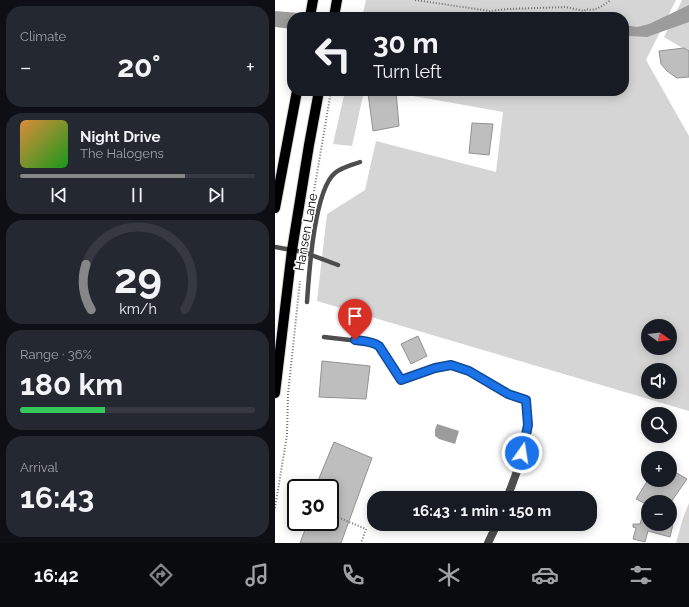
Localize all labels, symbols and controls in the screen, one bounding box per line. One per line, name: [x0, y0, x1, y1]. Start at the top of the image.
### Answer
text: 30 m: [373, 27, 439, 60]
icon: left: [307, 28, 359, 80]
text: Climate: [20, 29, 66, 44]
text: 20°: [117, 49, 161, 84]
text: −: [20, 54, 32, 80]
text: +: [246, 54, 255, 80]
text: Turn left: [373, 61, 442, 82]
text: Night Drive: [80, 128, 160, 146]
text: The Halogens: [80, 146, 164, 161]
icon: previous: [48, 184, 70, 206]
icon: pause: [126, 184, 148, 206]
icon: next: [205, 184, 227, 206]
street label: Hansen Lane: [292, 191, 320, 272]
text: 29: [114, 253, 161, 302]
pin: [338, 299, 372, 340]
text: km/h: [119, 300, 156, 316]
icon: arrive: [344, 305, 366, 327]
north arrow: [641, 319, 677, 355]
map controls: [641, 319, 677, 531]
text: Range · 36%: [20, 347, 92, 362]
button: sound: [641, 363, 677, 399]
text: 180 km: [20, 367, 123, 402]
button: search: [641, 407, 677, 443]
position arrow: [501, 432, 543, 474]
button: +: [641, 451, 677, 487]
text: Arrival: [20, 460, 58, 475]
speed limit sign: 30: [287, 479, 339, 531]
text: 16:43: [20, 480, 94, 515]
button: −: [641, 495, 677, 531]
text: 16:43 · 1 min · 150 m: [413, 502, 551, 520]
icon: directions: [147, 561, 175, 589]
icon: music: [243, 561, 271, 589]
icon: phone: [339, 561, 367, 589]
icon: climate: [435, 561, 463, 589]
icon: car: [531, 561, 559, 589]
icon: filters: [627, 561, 655, 589]
text: 16:42: [34, 565, 79, 586]

